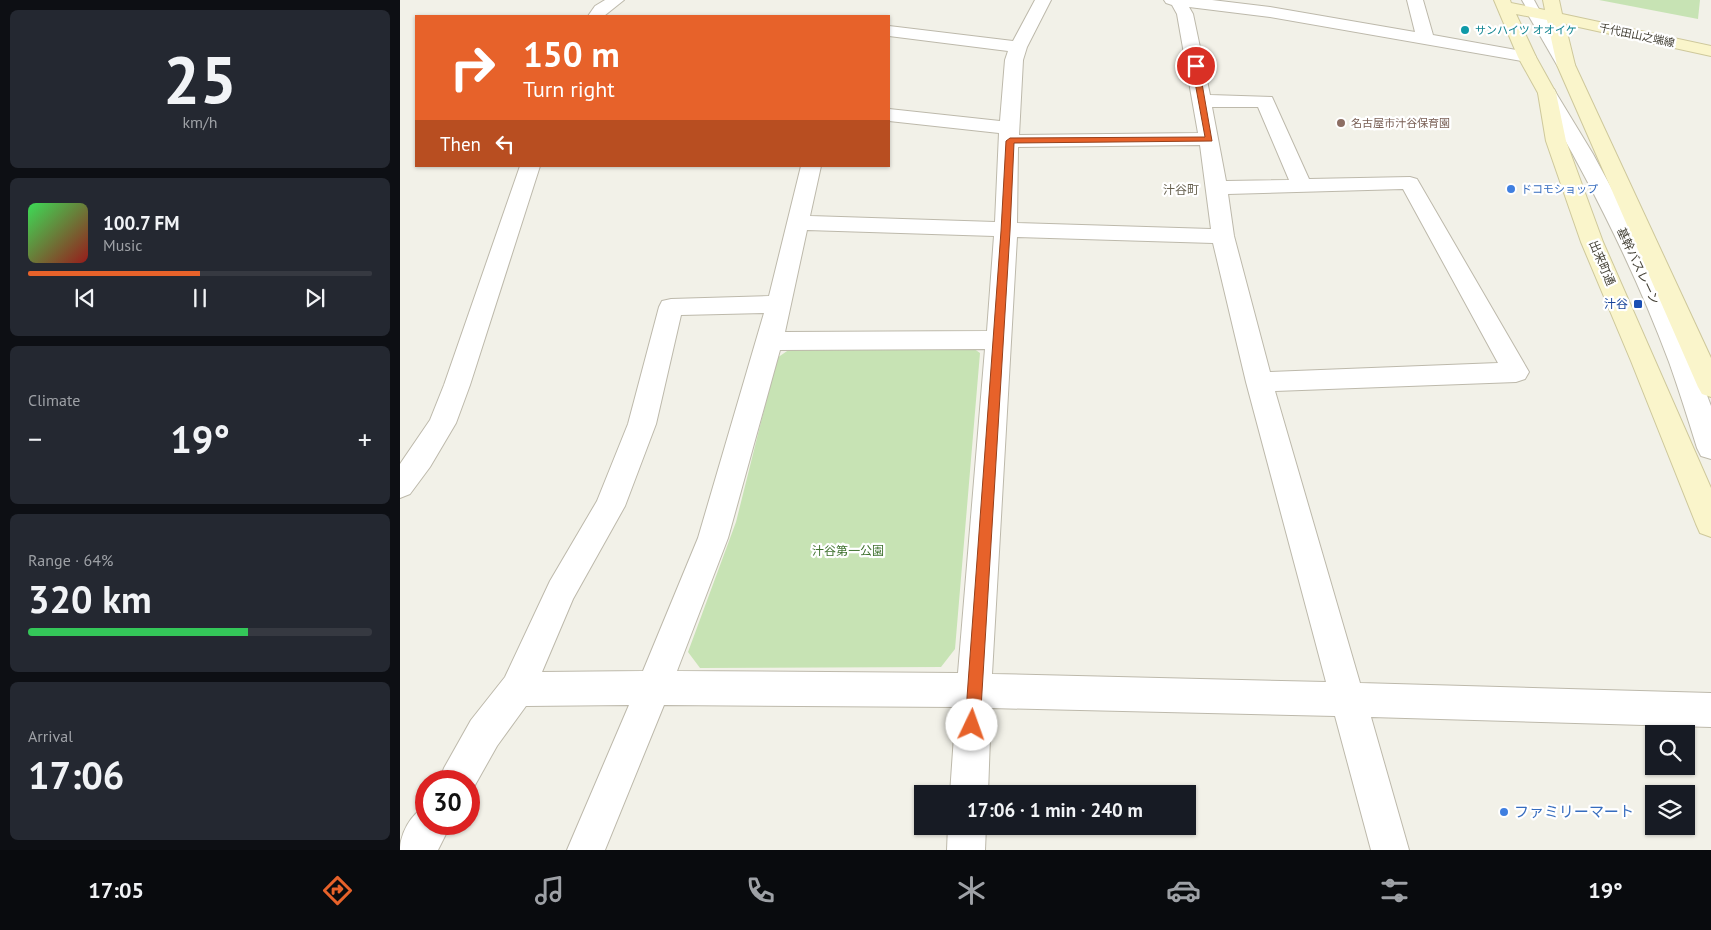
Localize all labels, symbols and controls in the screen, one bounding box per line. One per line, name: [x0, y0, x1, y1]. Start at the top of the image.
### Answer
street label: 千代田山之端線: [1598, 20, 1676, 50]
place label: サンハイツ オオイケ: [1475, 23, 1577, 37]
marker: サンハイツ オオイケ: [1459, 24, 1471, 36]
text: 150 m: [523, 31, 620, 77]
icon: right: [440, 35, 505, 100]
text: 25: [163, 37, 237, 121]
pin: [1175, 45, 1217, 87]
icon: arrive: [1182, 52, 1210, 80]
text: Turn right: [523, 75, 615, 103]
text: km/h: [182, 112, 218, 132]
place label: 名古屋市汁谷保育園: [1351, 116, 1450, 130]
marker: 名古屋市汁谷保育園: [1335, 117, 1347, 129]
icon: left: [491, 130, 519, 158]
text: Then: [440, 132, 481, 156]
district label: 汁谷町: [1163, 182, 1199, 197]
place label: ドコモショップ: [1521, 182, 1598, 196]
marker: ドコモショップ: [1505, 183, 1517, 195]
text: 100.7 FM: [103, 211, 179, 235]
street label: 基幹バスレーン: [1614, 225, 1663, 307]
text: Music: [103, 235, 143, 255]
street label: 出来町通: [1586, 238, 1619, 288]
icon: previous: [71, 284, 99, 312]
icon: pause: [186, 284, 214, 312]
icon: next: [301, 284, 329, 312]
place label: 汁谷: [1604, 296, 1628, 311]
marker: 汁谷: [1632, 298, 1644, 310]
text: Climate: [28, 390, 80, 410]
text: 19°: [170, 414, 230, 463]
text: −: [28, 420, 42, 457]
text: +: [358, 420, 372, 457]
park label: 汁谷第一公園: [812, 543, 884, 558]
text: Range · 64%: [28, 550, 113, 570]
text: 320 km: [28, 574, 152, 623]
position arrow: [945, 698, 997, 750]
map controls: [1645, 725, 1695, 835]
button: search: [1645, 725, 1695, 775]
text: Arrival: [28, 726, 73, 746]
text: 17:06: [28, 750, 124, 799]
speed limit sign: 30: [415, 770, 480, 835]
button: layers: [1645, 785, 1695, 835]
text: 17:06 · 1 min · 240 m: [967, 798, 1143, 822]
place label: ファミリーマート: [1514, 802, 1634, 821]
marker: ファミリーマート: [1498, 806, 1510, 818]
icon: directions: [320, 873, 355, 908]
icon: music: [532, 873, 567, 908]
icon: phone: [743, 873, 778, 908]
icon: climate: [954, 873, 989, 908]
icon: car: [1166, 873, 1201, 908]
icon: filters: [1377, 873, 1412, 908]
text: 17:05: [88, 876, 144, 904]
text: 19°: [1588, 876, 1623, 904]

